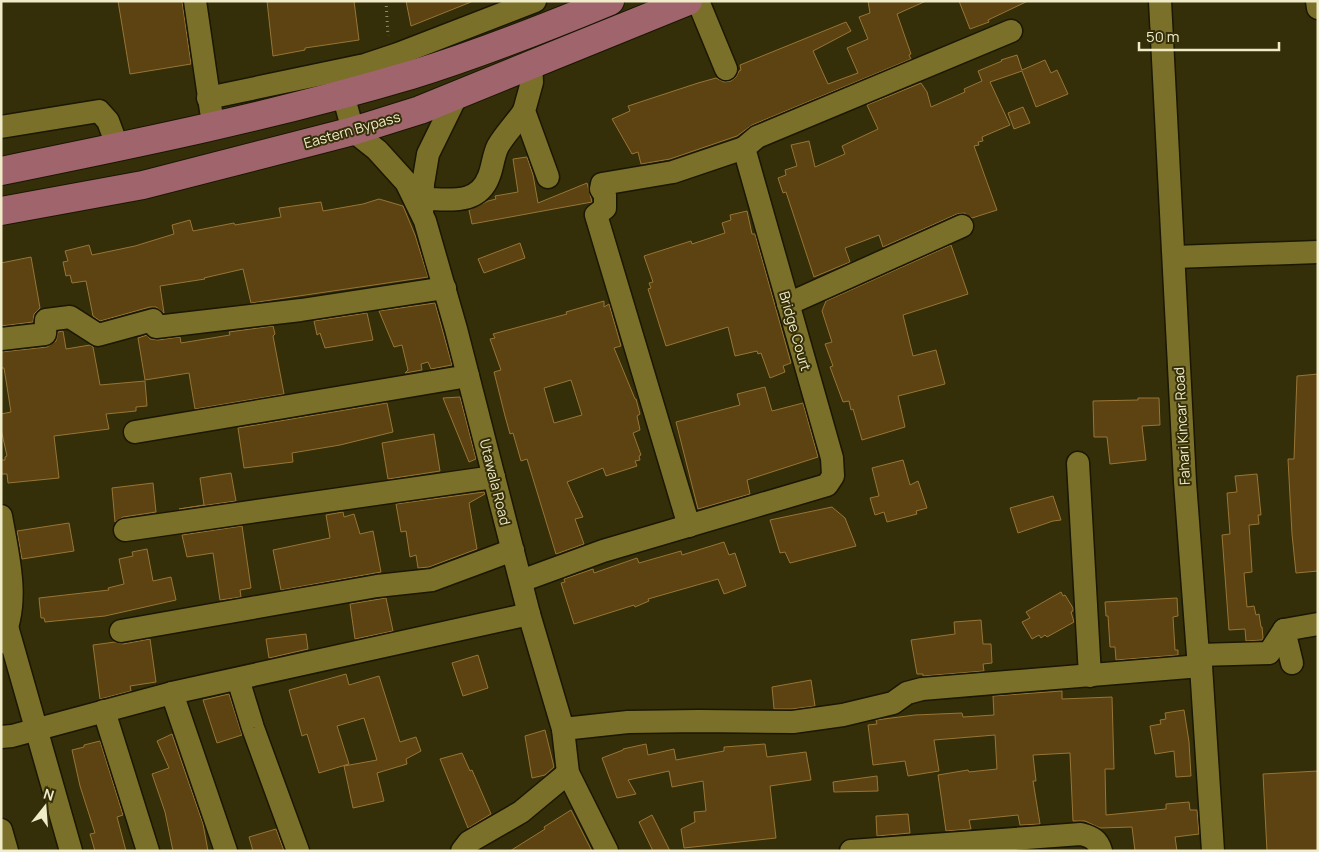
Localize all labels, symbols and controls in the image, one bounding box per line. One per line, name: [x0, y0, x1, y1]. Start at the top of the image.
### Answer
scale bar: [1139, 20, 1279, 52]
text: 50 m: [1146, 26, 1180, 47]
street label: Eastern Bypass: [301, 107, 402, 152]
street label: Bridge Court: [775, 289, 816, 373]
street label: Fahari Kincar Road: [1169, 367, 1194, 485]
street label: Utawala Road: [476, 437, 515, 527]
north arrow: [20, 782, 70, 832]
text: N: [41, 784, 57, 805]

